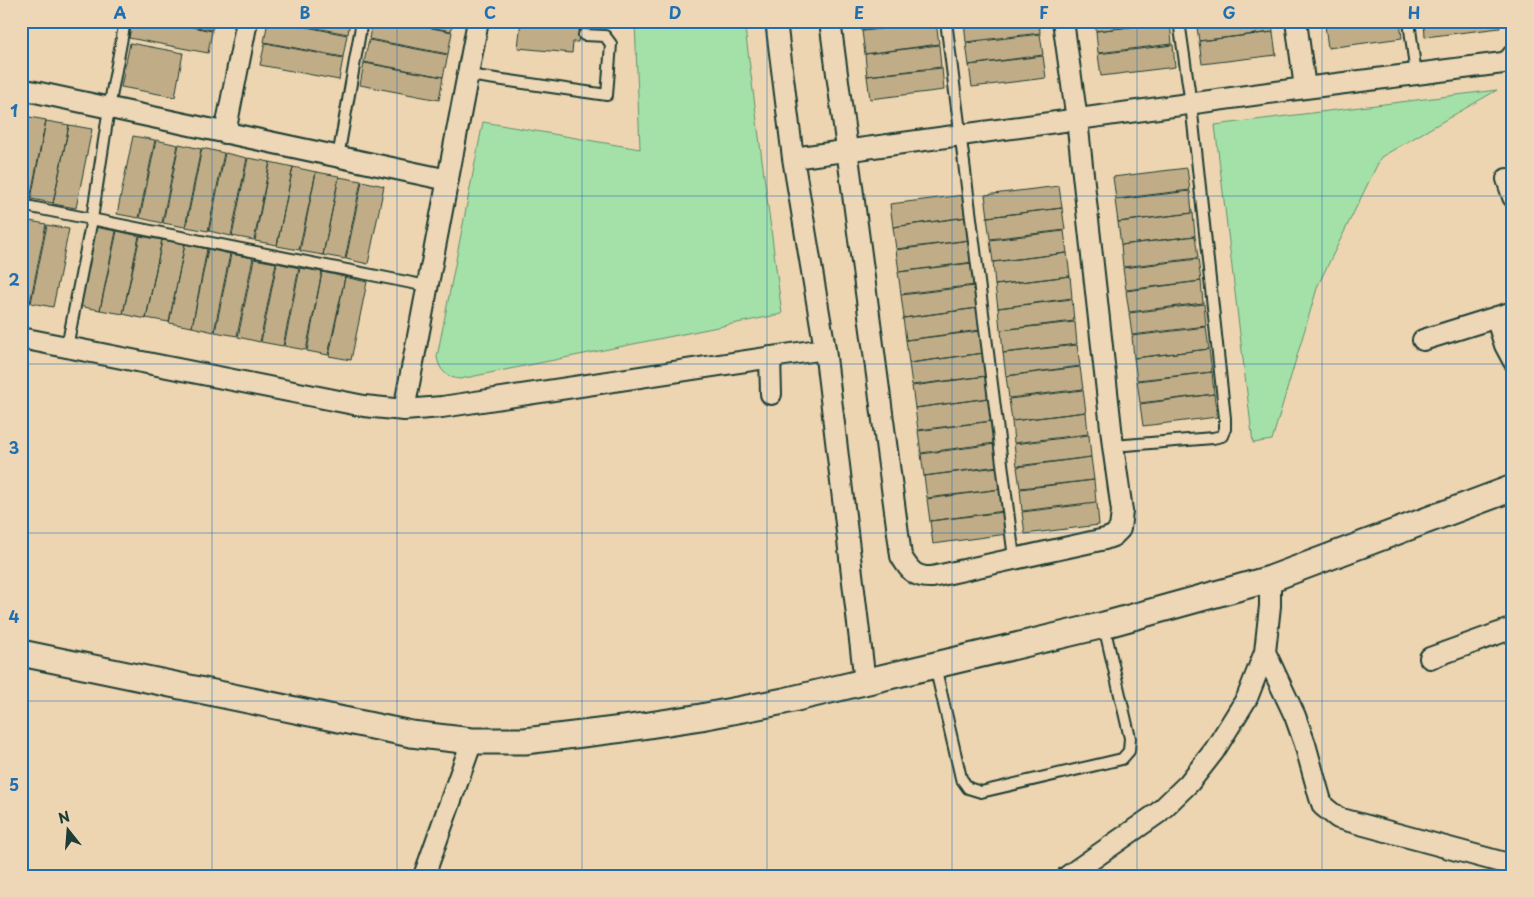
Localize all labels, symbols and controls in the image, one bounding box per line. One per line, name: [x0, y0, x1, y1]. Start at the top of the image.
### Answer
text: A: [114, 0, 127, 24]
text: B: [300, 0, 311, 24]
text: C: [484, 0, 496, 24]
text: D: [669, 0, 681, 24]
text: E: [854, 0, 864, 24]
text: F: [1039, 0, 1049, 24]
text: G: [1222, 0, 1236, 24]
text: H: [1408, 0, 1420, 24]
text: 1: [10, 98, 18, 122]
text: 2: [8, 267, 20, 291]
text: 3: [9, 435, 19, 459]
text: 4: [9, 604, 20, 628]
text: 5: [9, 772, 19, 796]
north arrow: [42, 804, 92, 854]
text: N: [56, 805, 72, 829]

